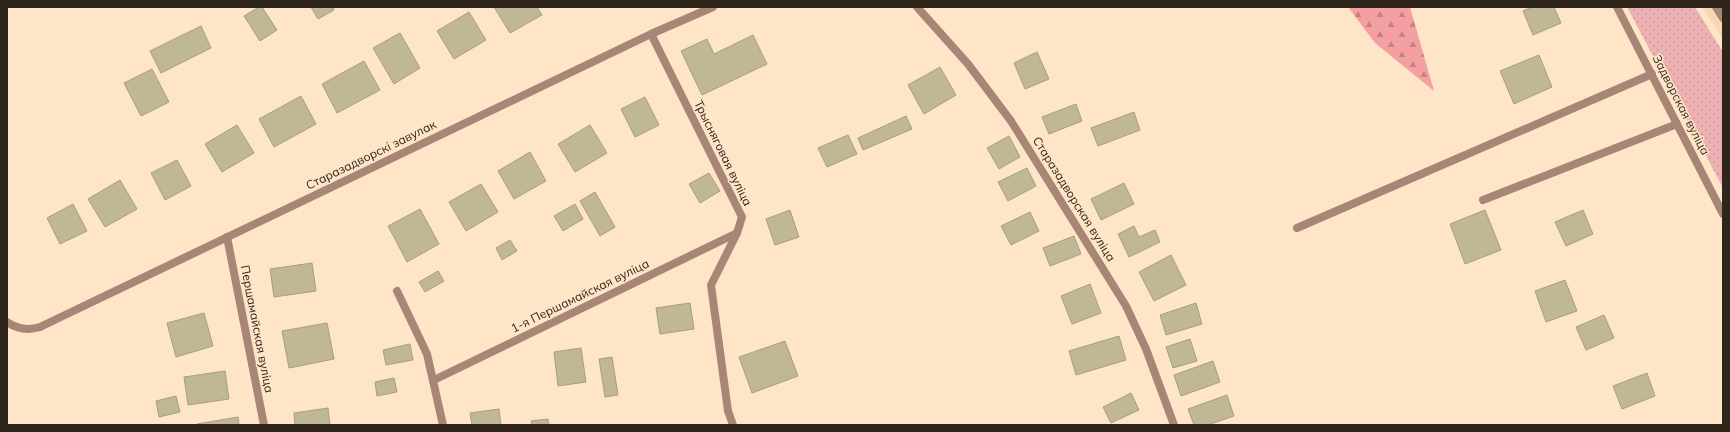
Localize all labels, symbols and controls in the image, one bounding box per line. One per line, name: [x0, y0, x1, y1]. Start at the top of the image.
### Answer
street label: Задворская вуліца: [1650, 52, 1713, 157]
street label: Трысняговая вуліца: [691, 97, 756, 208]
street label: Старазадворскі завулак: [303, 116, 439, 193]
street label: Старазадворская вуліца: [1030, 134, 1119, 264]
street label: 1-я Першамайская вуліца: [508, 256, 651, 336]
street label: Першамайская вуліца: [238, 264, 277, 394]

